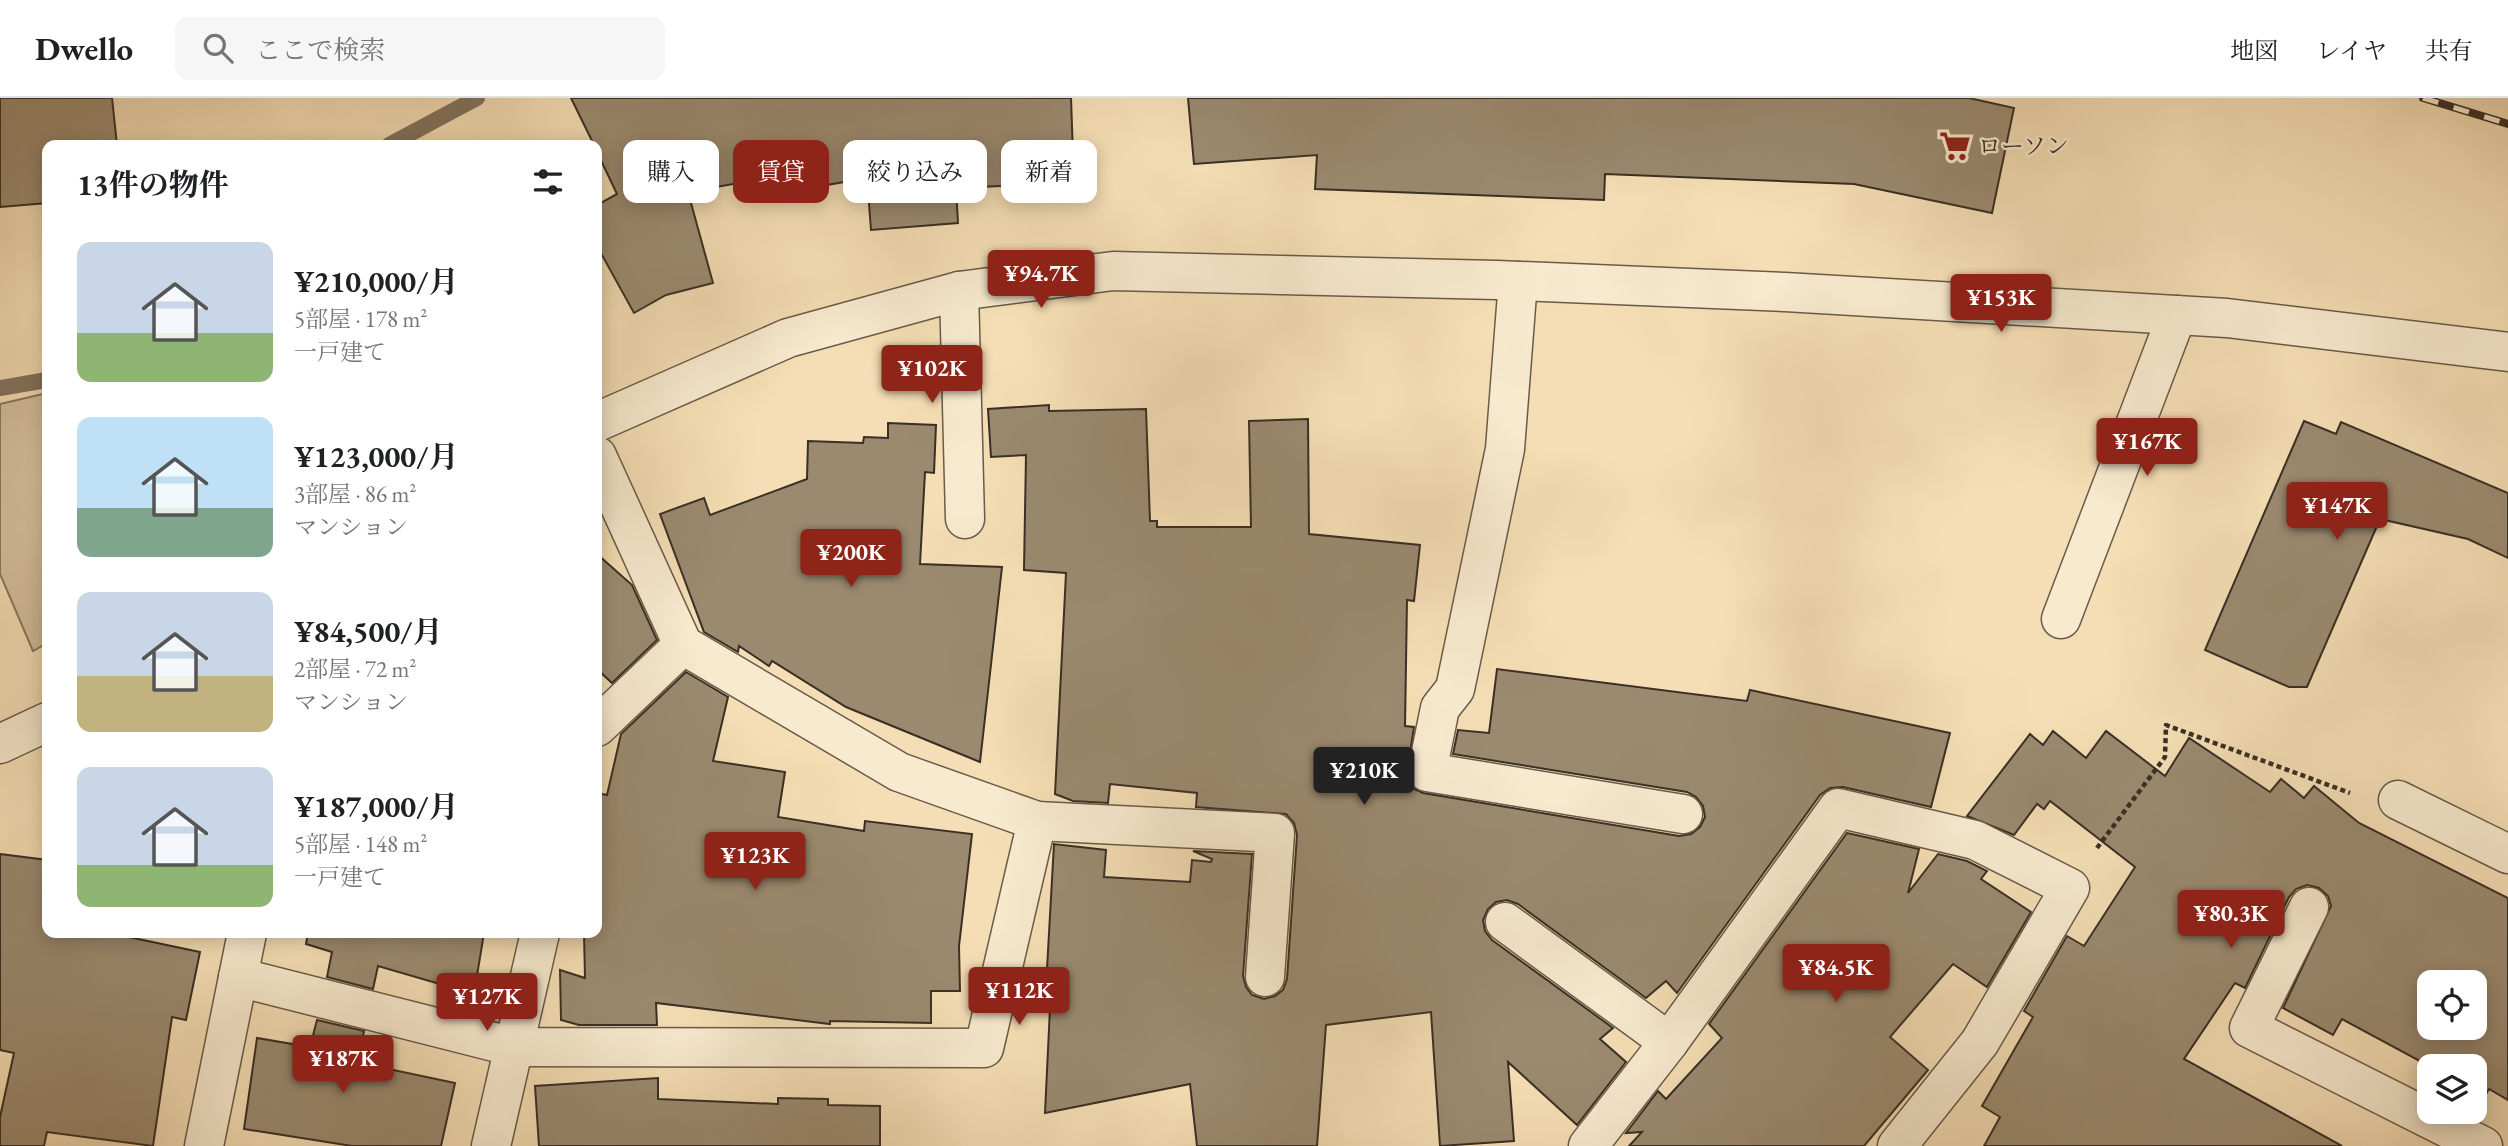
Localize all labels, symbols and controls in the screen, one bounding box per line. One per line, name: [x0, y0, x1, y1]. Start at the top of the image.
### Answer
search box: [175, 17, 665, 80]
text: Dwello: [35, 27, 133, 70]
icon: search: [199, 29, 237, 67]
text: ここで検索: [255, 33, 385, 67]
text: 地図: [2230, 35, 2278, 66]
text: レイヤ: [2316, 35, 2387, 66]
text: 共有: [2425, 35, 2473, 66]
supermarket icon: ローソン: [1938, 129, 1972, 163]
place label: ローソン: [1978, 131, 2069, 161]
chip: 購入: [623, 140, 719, 203]
chip: 賃貸: [733, 140, 829, 203]
chip: 絞り込み: [843, 140, 987, 203]
chip: 新着: [1001, 140, 1097, 203]
icon: filters: [529, 163, 567, 201]
text: 13件の物件: [77, 165, 229, 204]
pin: ¥94.7K: [984, 250, 1098, 310]
text: ¥94.7K: [1004, 258, 1078, 288]
text: ¥210,000/月: [294, 262, 458, 301]
icon: home: [133, 270, 217, 354]
pin: ¥153K: [1952, 274, 2050, 334]
text: ¥153K: [1966, 282, 2036, 312]
text: 5部屋 · 178 m²: [294, 304, 427, 334]
text: 一戸建て: [294, 337, 386, 367]
pin: ¥102K: [883, 345, 981, 405]
text: ¥102K: [897, 353, 967, 383]
pin: ¥167K: [2098, 418, 2196, 478]
text: ¥167K: [2112, 426, 2182, 456]
text: ¥123,000/月: [294, 437, 458, 476]
icon: home: [133, 445, 217, 529]
text: 3部屋 · 86 m²: [294, 479, 416, 509]
pin: ¥147K: [2288, 482, 2386, 542]
text: ¥147K: [2302, 490, 2372, 520]
text: マンション: [294, 512, 408, 542]
pin: ¥200K: [802, 530, 900, 589]
text: ¥200K: [816, 537, 886, 567]
text: ¥84,500/月: [294, 612, 443, 651]
icon: home: [133, 620, 217, 704]
text: 2部屋 · 72 m²: [294, 654, 416, 684]
text: マンション: [294, 687, 408, 717]
pin: ¥210K: [1315, 748, 1413, 807]
text: ¥210K: [1329, 755, 1399, 785]
text: ¥187,000/月: [294, 787, 458, 826]
icon: home: [133, 795, 217, 879]
text: 5部屋 · 148 m²: [294, 829, 427, 859]
pin: ¥123K: [706, 832, 804, 892]
text: ¥123K: [720, 840, 790, 870]
text: 一戸建て: [294, 862, 386, 892]
pin: ¥80.3K: [2174, 890, 2288, 950]
text: ¥80.3K: [2194, 898, 2268, 928]
pin: ¥84.5K: [1779, 944, 1893, 1004]
text: ¥84.5K: [1799, 952, 1873, 982]
pin: ¥112K: [970, 968, 1068, 1027]
map controls: [2417, 970, 2487, 1124]
button: locate: [2417, 970, 2487, 1040]
pin: ¥127K: [438, 974, 536, 1033]
text: ¥112K: [984, 975, 1054, 1005]
text: ¥127K: [452, 981, 522, 1011]
pin: ¥187K: [294, 1035, 392, 1095]
text: ¥187K: [308, 1043, 378, 1073]
button: layers: [2417, 1054, 2487, 1124]

